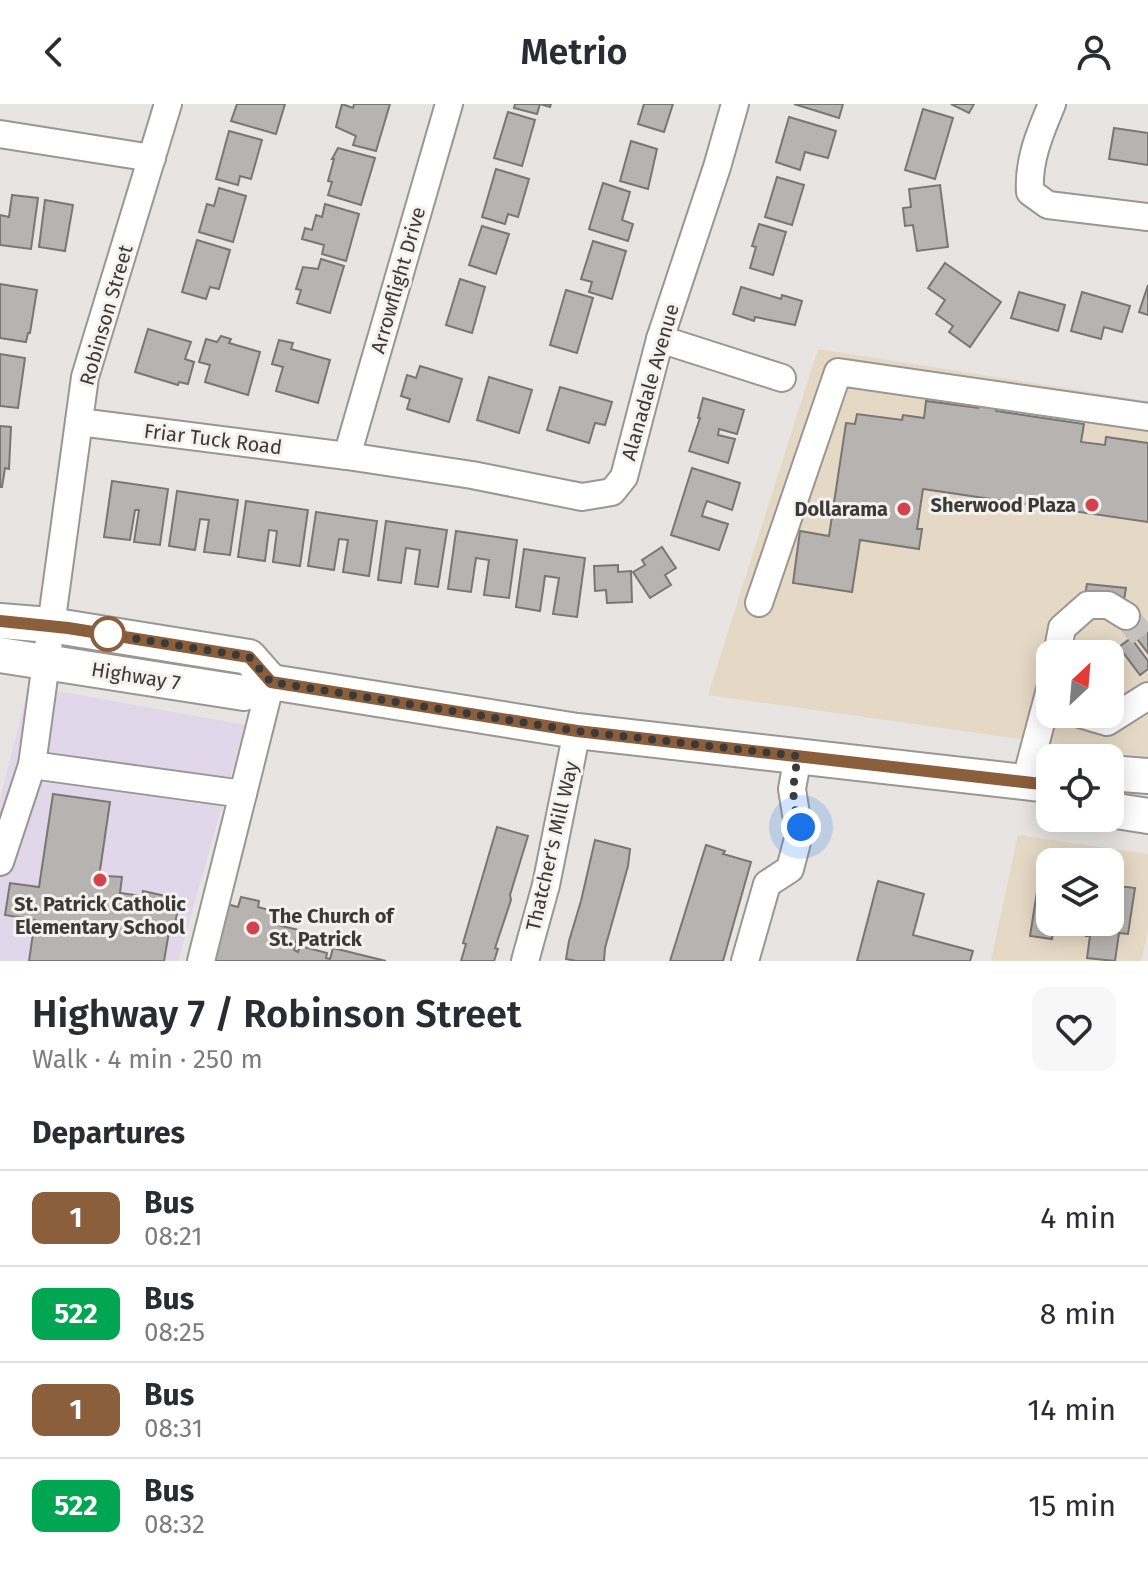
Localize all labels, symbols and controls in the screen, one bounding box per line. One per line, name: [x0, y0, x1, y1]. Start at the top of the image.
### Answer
icon: back: [32, 30, 76, 74]
text: Metrio: [520, 30, 628, 74]
icon: person: [1072, 30, 1116, 74]
street label: Arrowflight Drive: [366, 204, 430, 356]
street label: Robinson Street: [74, 241, 138, 388]
street label: Alanadale Avenue: [616, 301, 684, 463]
street label: Friar Tuck Road: [143, 419, 283, 459]
place label: Sherwood Plaza: [930, 493, 1076, 517]
marker: Sherwood Plaza: [1083, 496, 1101, 514]
place label: Dollarama: [794, 497, 888, 521]
marker: Dollarama: [895, 500, 913, 518]
unlabelled marker: [91, 617, 125, 651]
north arrow: [1036, 640, 1124, 728]
map controls: [1036, 640, 1124, 936]
street label: Highway 7: [90, 657, 182, 695]
button: locate: [1036, 744, 1124, 832]
street label: Thatcher's Mill Way: [521, 759, 583, 933]
your location: [781, 807, 821, 847]
button: layers: [1036, 848, 1124, 936]
marker: St. Patrick Catholic Elementary School: [91, 871, 109, 889]
place label: St. Patrick Catholic Elementary School: [14, 892, 186, 939]
place label: The Church of St. Patrick: [269, 904, 395, 951]
marker: The Church of St. Patrick: [244, 919, 262, 937]
button: heart: [1032, 987, 1116, 1071]
text: Highway 7 / Robinson Street: [32, 991, 521, 1037]
text: Walk · 4 min · 250 m: [32, 1044, 263, 1075]
text: Departures: [32, 1115, 185, 1151]
text: Bus: [144, 1185, 194, 1221]
text: 4 min: [1040, 1200, 1116, 1236]
text: 1: [70, 1201, 83, 1234]
text: 08:21: [144, 1221, 203, 1252]
text: Bus: [144, 1281, 194, 1317]
text: 8 min: [1040, 1296, 1116, 1332]
text: 522: [54, 1297, 98, 1330]
text: 08:25: [144, 1317, 205, 1348]
text: Bus: [144, 1377, 194, 1413]
text: 14 min: [1027, 1392, 1116, 1428]
text: 1: [70, 1393, 83, 1426]
text: 08:31: [144, 1413, 203, 1444]
text: Bus: [144, 1473, 194, 1509]
text: 15 min: [1028, 1488, 1116, 1524]
text: 522: [54, 1489, 98, 1522]
text: 08:32: [144, 1509, 205, 1540]

